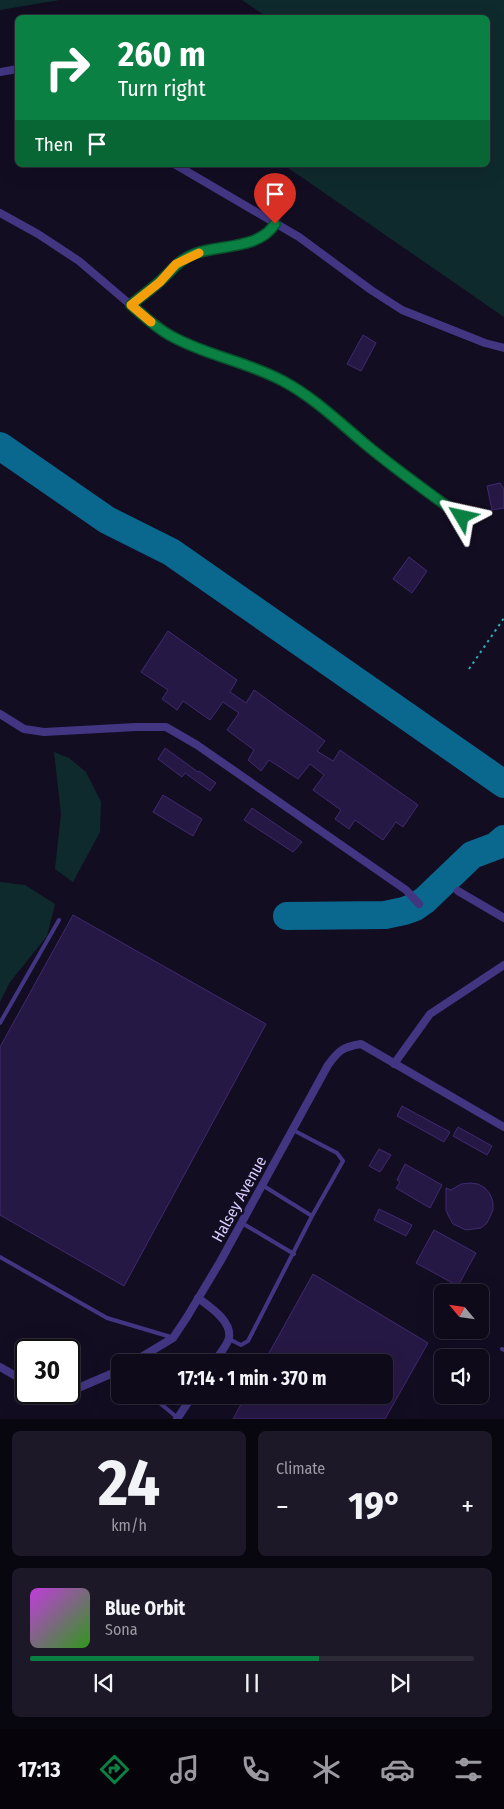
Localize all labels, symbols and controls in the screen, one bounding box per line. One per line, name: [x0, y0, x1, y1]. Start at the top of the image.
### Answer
text: 260 m: [118, 33, 206, 75]
icon: right: [35, 35, 100, 100]
text: Turn right: [118, 75, 206, 102]
icon: arrive: [83, 130, 111, 158]
text: Then: [35, 133, 73, 156]
pin: [254, 173, 296, 224]
icon: arrive: [261, 180, 289, 208]
position arrow: [435, 490, 487, 542]
street label: Halsey Avenue: [208, 1153, 270, 1245]
north arrow: [434, 1284, 489, 1339]
map controls: [434, 1284, 489, 1404]
speed limit sign: 30: [15, 1339, 80, 1404]
button: sound: [434, 1349, 489, 1404]
text: 17:14 · 1 min · 370 m: [177, 1367, 327, 1390]
text: 24: [98, 1444, 160, 1522]
text: Climate: [276, 1459, 325, 1478]
text: 19°: [348, 1483, 402, 1529]
text: −: [276, 1490, 289, 1523]
text: +: [461, 1490, 474, 1523]
text: km/h: [111, 1516, 147, 1535]
text: Blue Orbit: [105, 1597, 185, 1620]
text: Sona: [105, 1620, 138, 1639]
icon: previous: [90, 1669, 118, 1697]
icon: pause: [238, 1669, 266, 1697]
icon: next: [386, 1669, 414, 1697]
icon: directions: [97, 1752, 132, 1787]
icon: music: [167, 1752, 202, 1787]
icon: phone: [238, 1752, 273, 1787]
icon: climate: [309, 1752, 344, 1787]
icon: car: [380, 1752, 415, 1787]
icon: filters: [451, 1752, 486, 1787]
text: 17:13: [18, 1756, 61, 1783]

